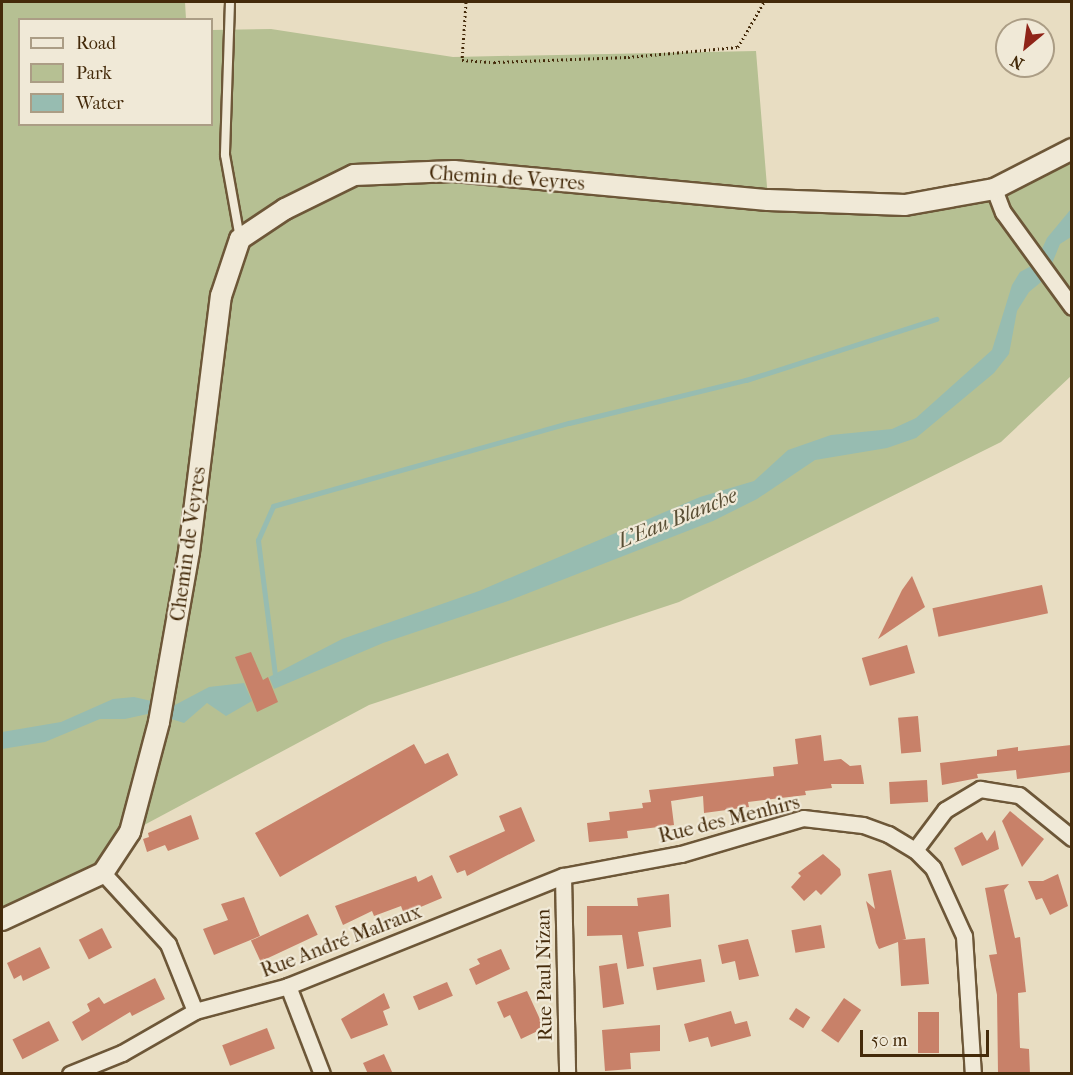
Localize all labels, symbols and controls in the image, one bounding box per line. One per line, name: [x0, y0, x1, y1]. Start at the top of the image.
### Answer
legend: [18, 18, 213, 126]
north arrow: [995, 18, 1055, 78]
text: Road: [76, 33, 116, 54]
text: N: [1007, 51, 1027, 74]
text: Park: [76, 63, 112, 84]
text: Water: [76, 93, 124, 114]
street label: Chemin de Veyres: [428, 161, 586, 195]
street label: Chemin de Veyres: [165, 465, 211, 623]
water label: L'Eau Blanche: [614, 483, 740, 553]
street label: Rue des Menhirs: [656, 790, 802, 848]
street label: Rue André Malraux: [257, 899, 425, 983]
street label: Rue Paul Nizan: [531, 909, 557, 1041]
scale bar: [863, 1018, 992, 1056]
text: 50 m: [871, 1030, 907, 1051]

